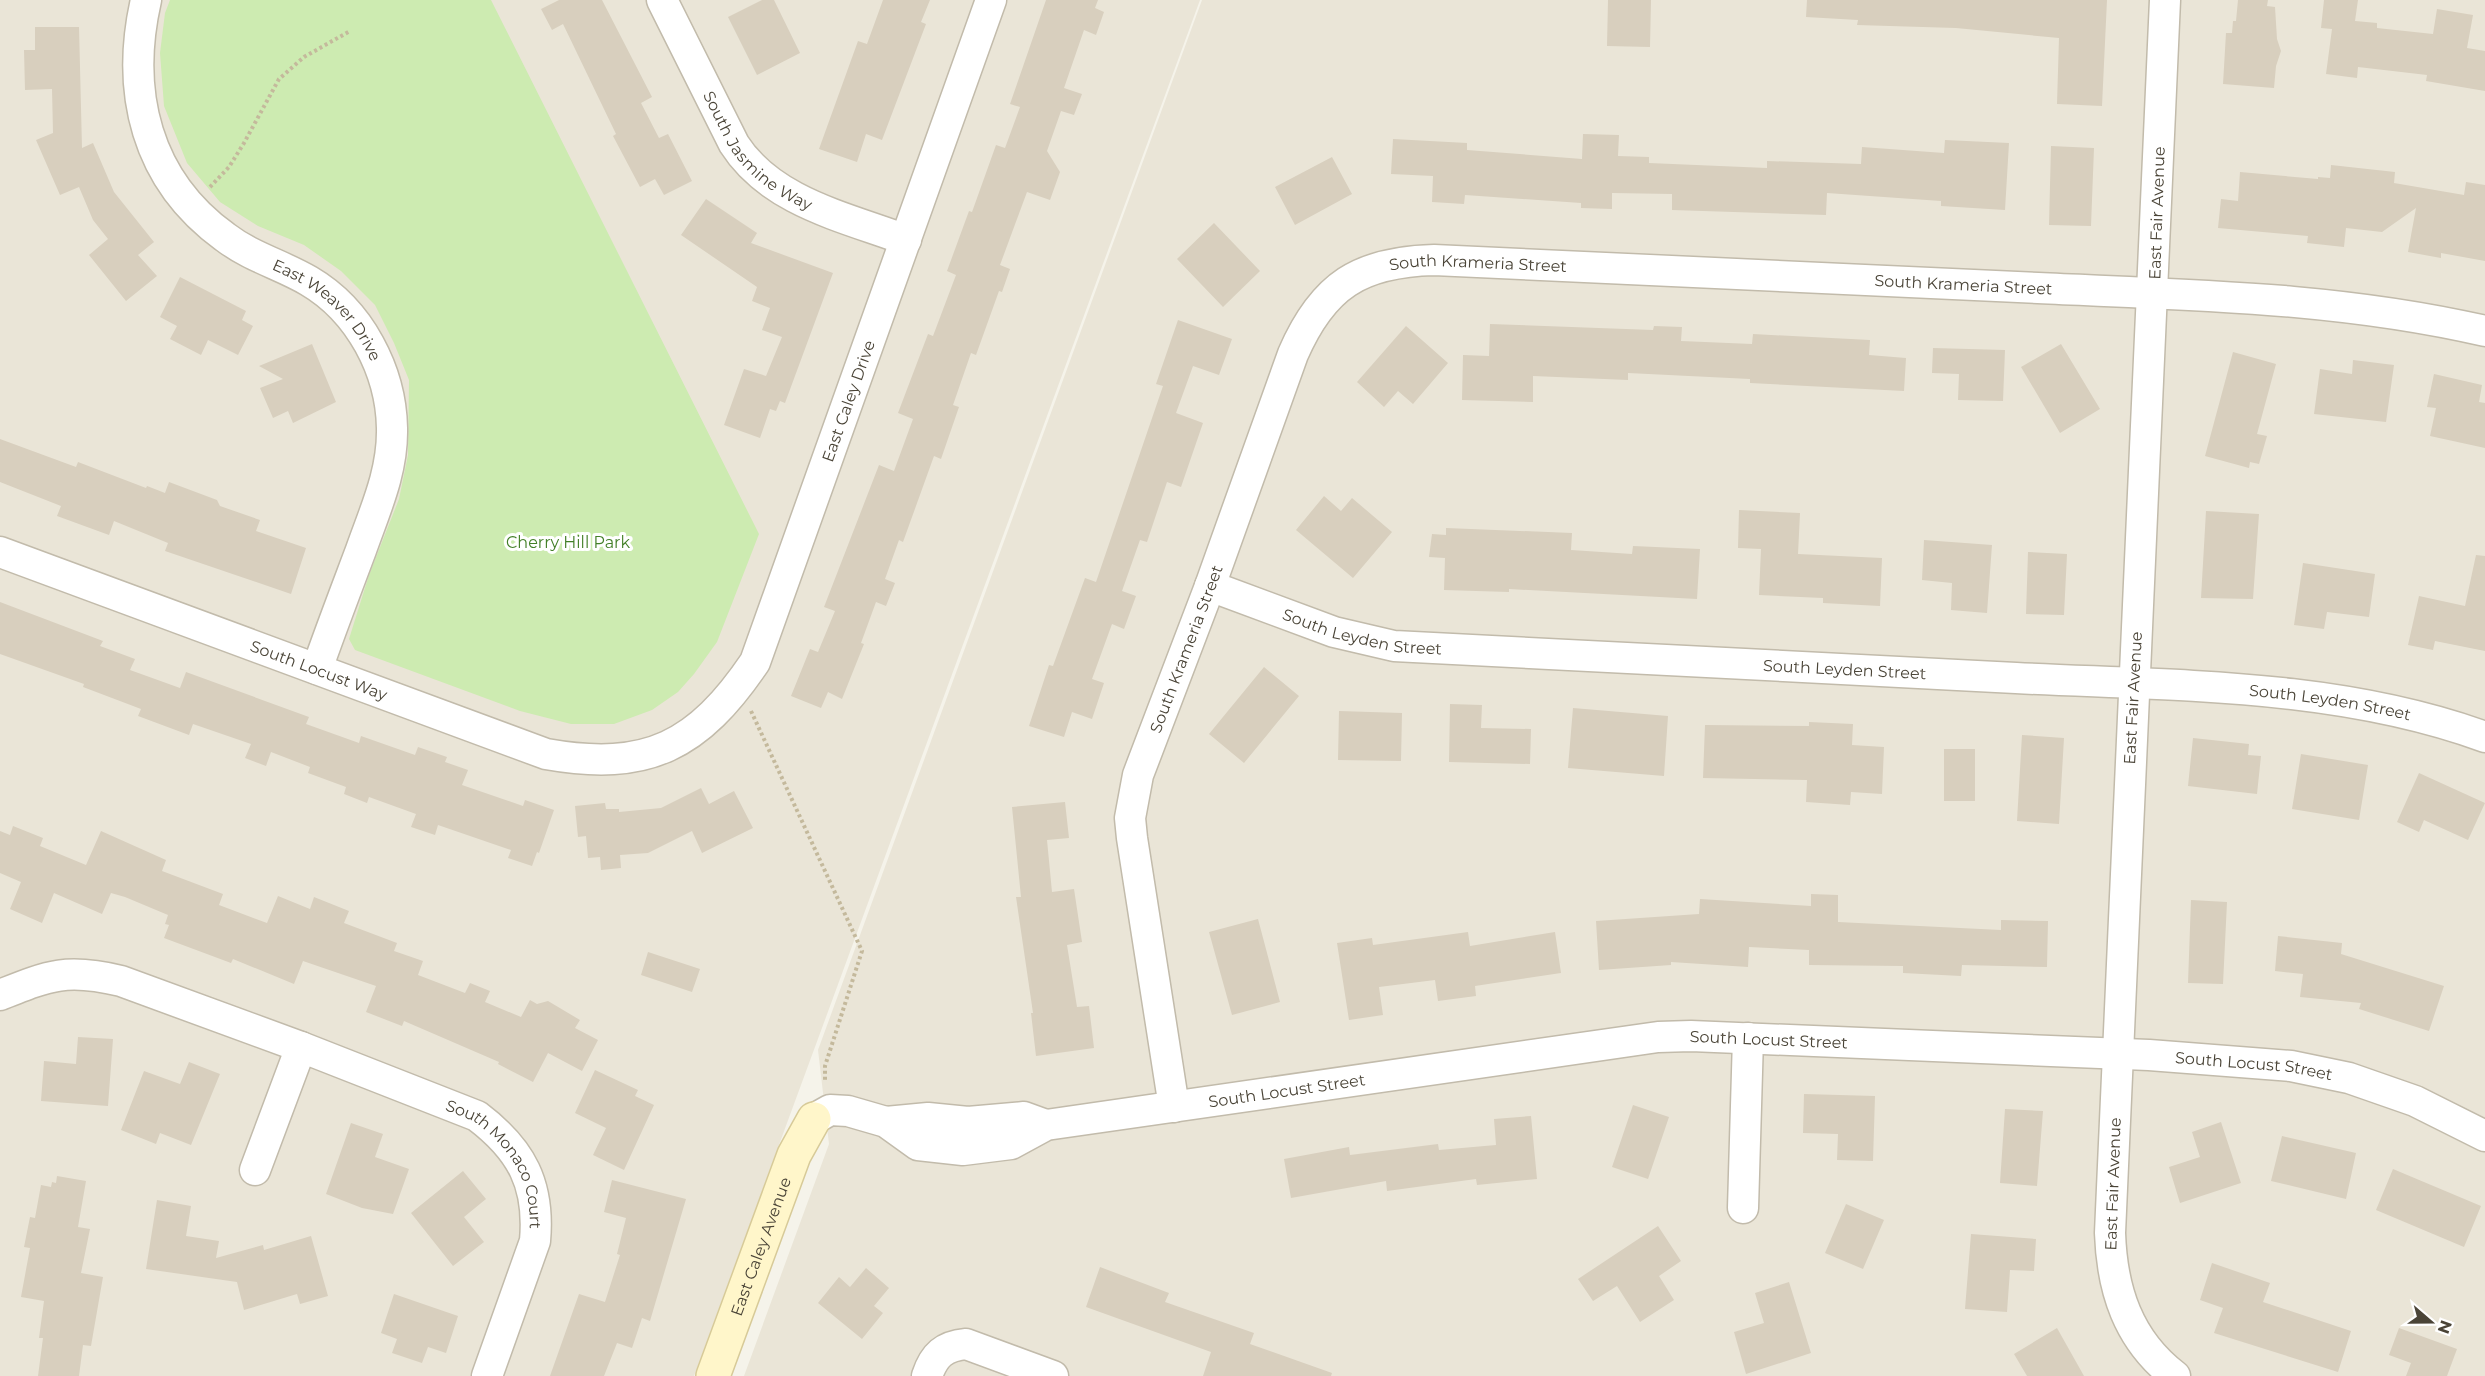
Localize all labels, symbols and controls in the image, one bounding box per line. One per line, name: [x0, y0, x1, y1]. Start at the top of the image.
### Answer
street label: South Jasmine Way: [700, 88, 816, 214]
street label: East Fair Avenue: [2145, 146, 2169, 280]
street label: South Krameria Street: [1387, 250, 1568, 275]
street label: East Weaver Drive: [270, 255, 385, 364]
street label: South Krameria Street: [1874, 271, 2053, 298]
street label: East Caley Drive: [818, 337, 879, 464]
park label: Cherry Hill Park: [506, 533, 630, 552]
street label: South Krameria Street: [1145, 562, 1226, 735]
street label: South Leyden Street: [1280, 604, 1443, 658]
street label: East Fair Avenue: [2120, 631, 2146, 765]
street label: South Locust Way: [248, 636, 390, 704]
street label: South Leyden Street: [1762, 655, 1927, 683]
street label: South Leyden Street: [2248, 680, 2413, 724]
street label: South Locust Street: [1689, 1026, 1849, 1052]
street label: South Locust Street: [2175, 1048, 2335, 1084]
street label: South Locust Street: [1207, 1070, 1367, 1111]
street label: South Monaco Court: [443, 1095, 545, 1230]
street label: East Fair Avenue: [2101, 1117, 2125, 1251]
street label: East Caley Avenue: [726, 1174, 795, 1318]
north arrow: [2401, 1292, 2461, 1352]
text: N: [2433, 1318, 2456, 1336]

